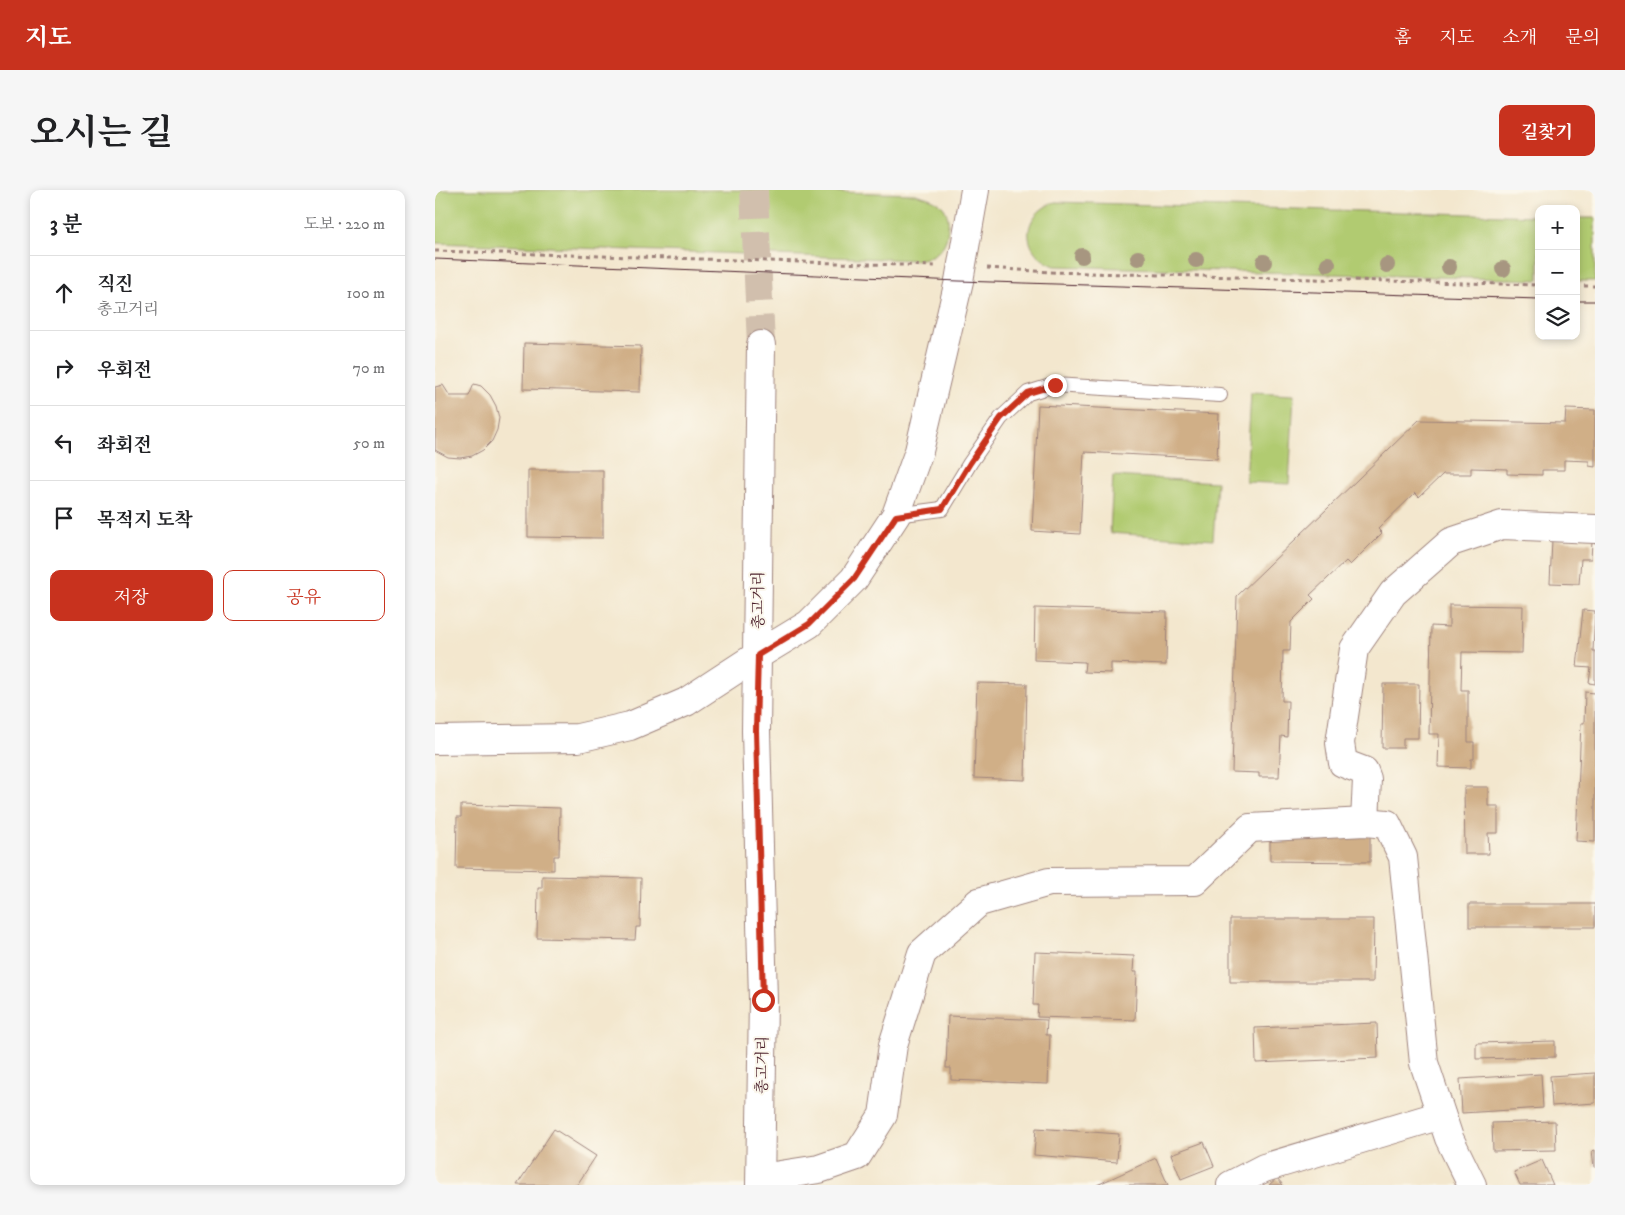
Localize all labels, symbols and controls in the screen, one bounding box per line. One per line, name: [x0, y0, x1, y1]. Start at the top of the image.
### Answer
text: 지도: [25, 23, 71, 53]
text: 홈: [1394, 27, 1412, 49]
text: 지도: [1440, 27, 1474, 49]
text: 소개: [1502, 27, 1537, 49]
text: 문의: [1565, 27, 1600, 49]
button: 길찾기: [1499, 105, 1595, 156]
text: 오시는 길: [30, 112, 173, 156]
map controls: [1535, 205, 1580, 340]
button: +: [1535, 205, 1580, 250]
text: 3 분: [50, 212, 83, 238]
text: 도보 · 220 m: [304, 214, 385, 234]
button: −: [1535, 250, 1580, 295]
text: 직진: [97, 273, 134, 296]
icon: ahead: [50, 279, 78, 307]
text: 100 m: [347, 283, 385, 303]
button: layers: [1535, 295, 1580, 340]
text: 총고거리: [97, 299, 159, 319]
icon: right: [50, 354, 78, 382]
text: 70 m: [353, 358, 385, 378]
text: 우회전: [97, 359, 152, 382]
route end: [1044, 374, 1067, 397]
icon: left: [50, 429, 78, 457]
text: 50 m: [353, 433, 385, 453]
text: 좌회전: [97, 434, 152, 457]
icon: arrive: [50, 504, 78, 532]
text: 목적지 도착: [97, 509, 193, 532]
button: 저장: [50, 570, 213, 621]
button: 공유: [223, 570, 385, 621]
street label: 총고거리: [749, 571, 768, 629]
route start: [752, 989, 775, 1012]
street label: 총고거리: [752, 1036, 773, 1094]

